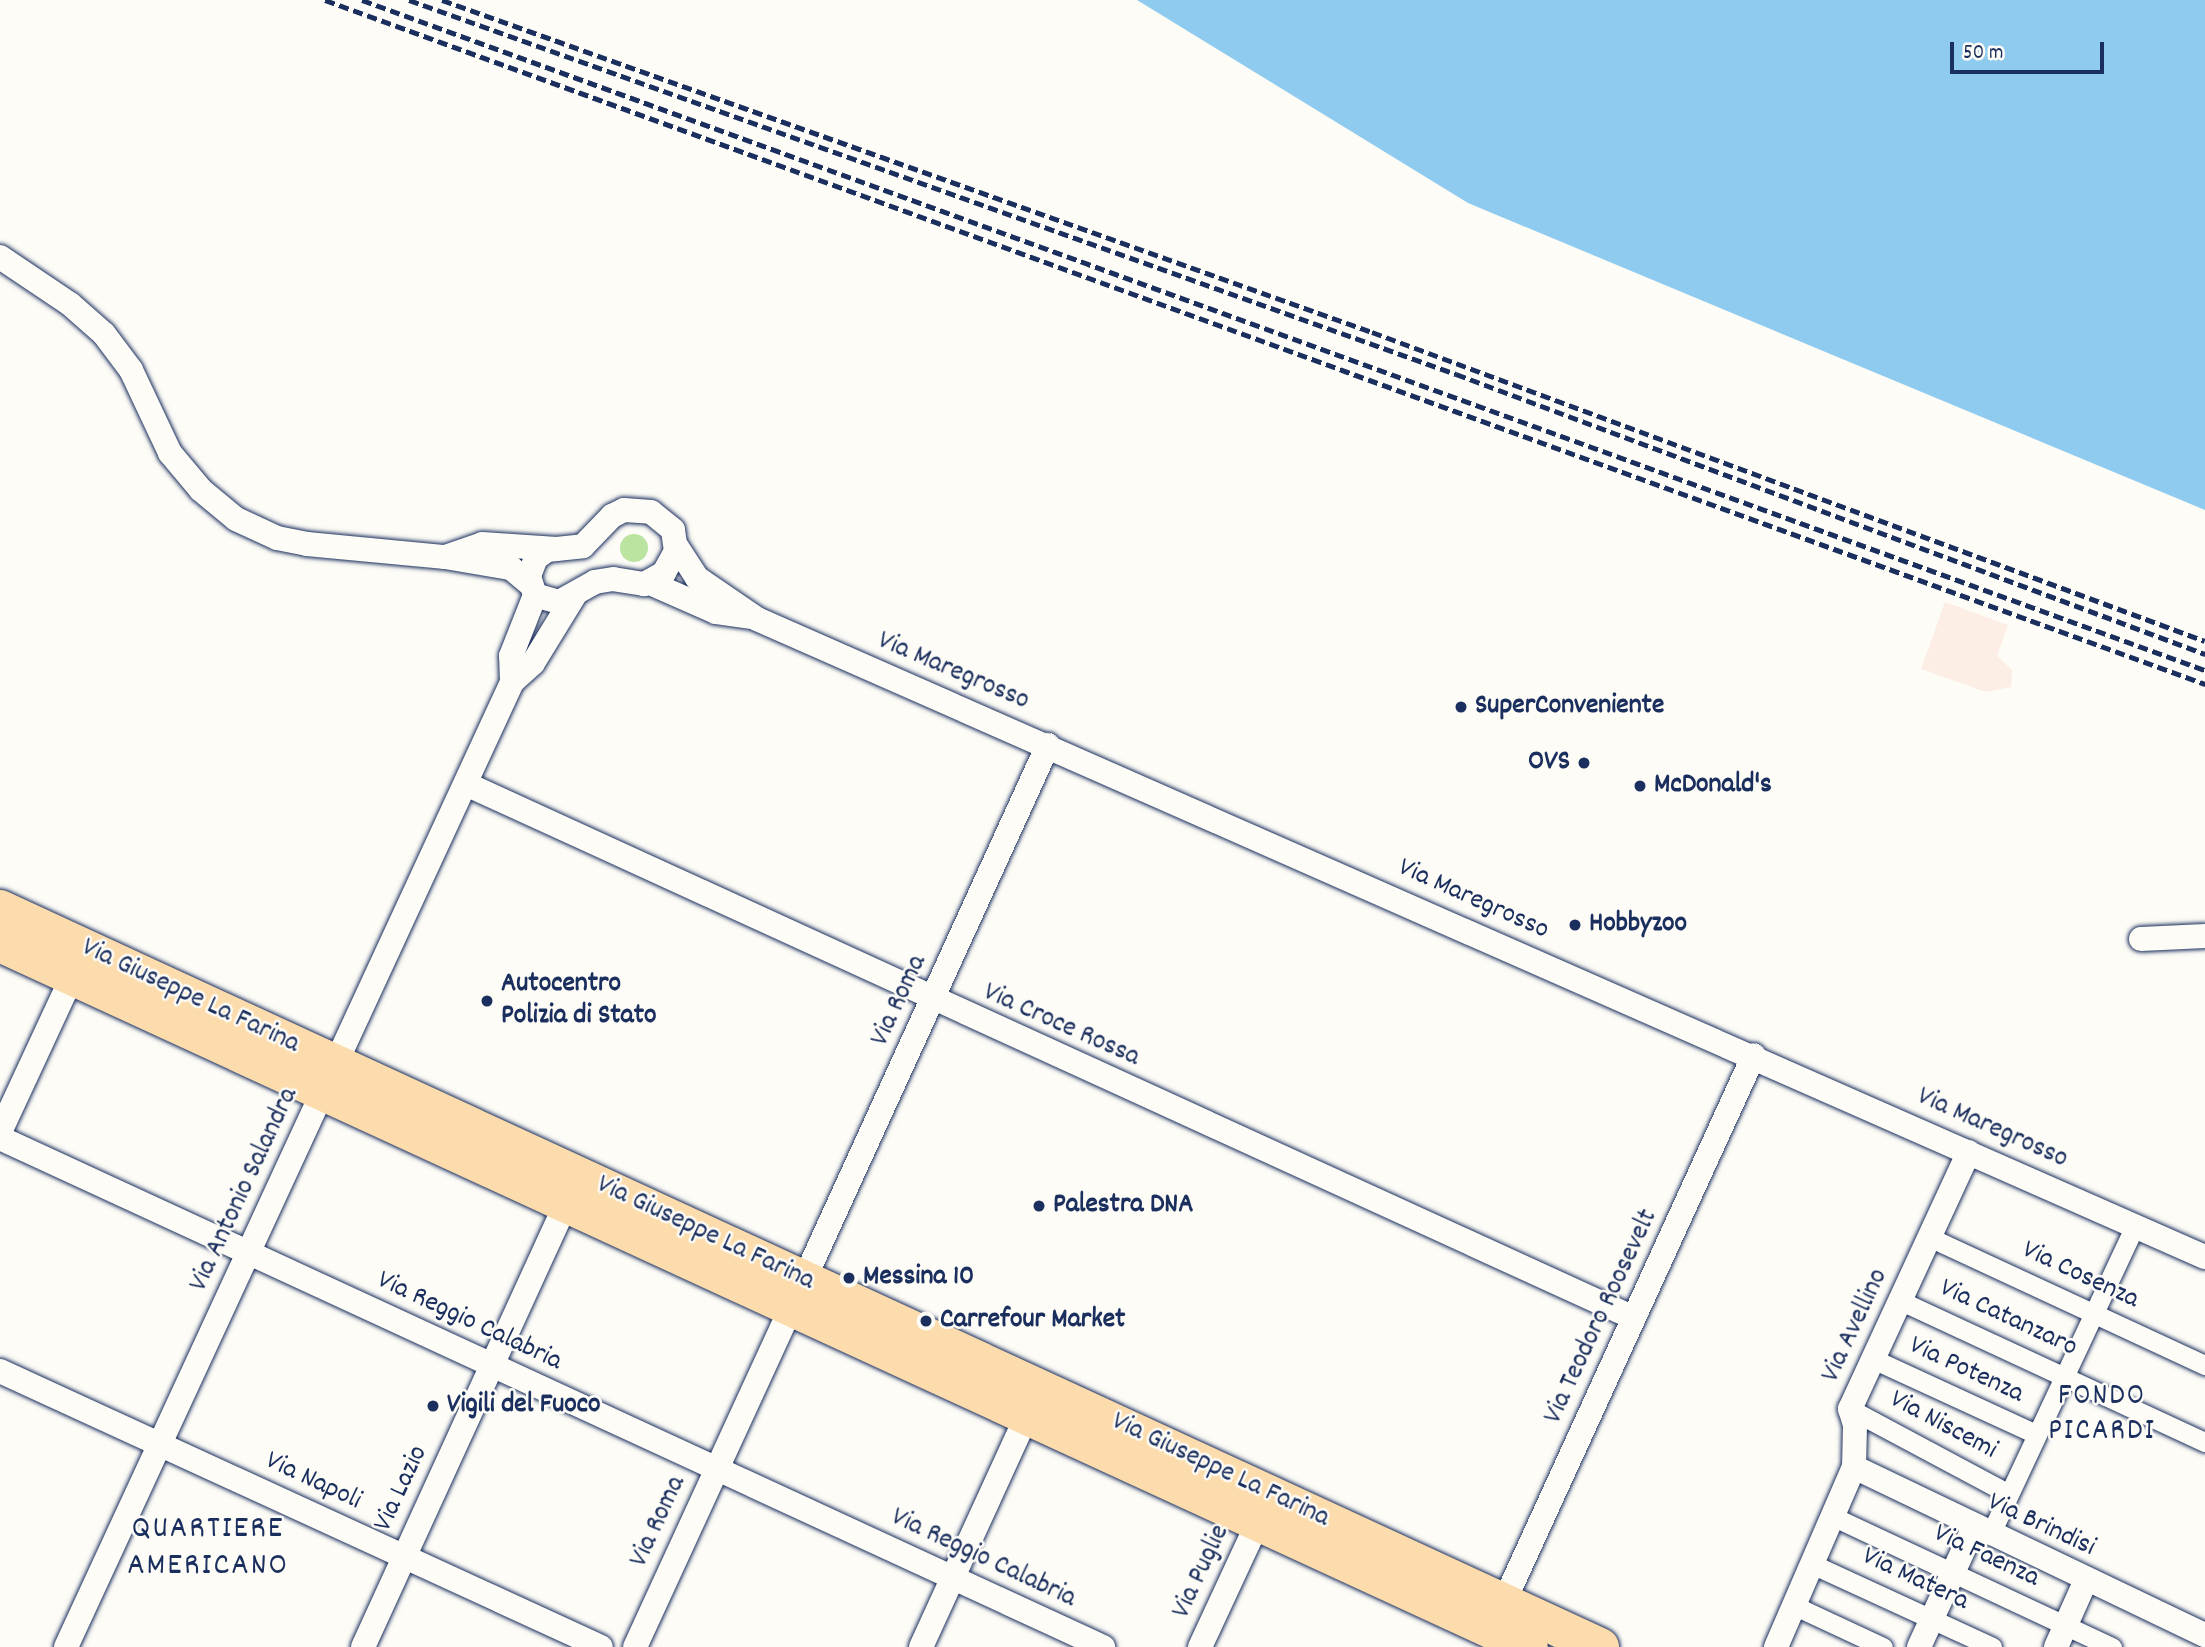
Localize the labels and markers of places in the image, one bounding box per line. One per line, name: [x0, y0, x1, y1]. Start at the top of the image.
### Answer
place label: SuperConveniente: [1475, 690, 1664, 724]
marker: SuperConveniente: [1453, 699, 1469, 715]
place label: OVS: [1528, 746, 1570, 780]
marker: OVS: [1576, 755, 1592, 771]
place label: McDonald's: [1654, 769, 1772, 803]
marker: McDonald's: [1632, 778, 1648, 794]
place label: Hobbyzoo: [1589, 908, 1687, 942]
marker: Hobbyzoo: [1567, 917, 1583, 933]
place label: Autocentro Polizia di Stato: [501, 968, 657, 1034]
marker: Autocentro Polizia di Stato: [479, 993, 495, 1009]
place label: Palestra DNA: [1053, 1189, 1193, 1223]
marker: Palestra DNA: [1031, 1198, 1047, 1214]
place label: Messina 10: [863, 1261, 974, 1295]
marker: Messina 10: [841, 1270, 857, 1286]
place label: Carrefour Market: [940, 1304, 1125, 1338]
marker: Carrefour Market: [918, 1313, 934, 1329]
place label: Vigili del Fuoco: [447, 1389, 600, 1423]
marker: Vigili del Fuoco: [425, 1398, 441, 1414]

